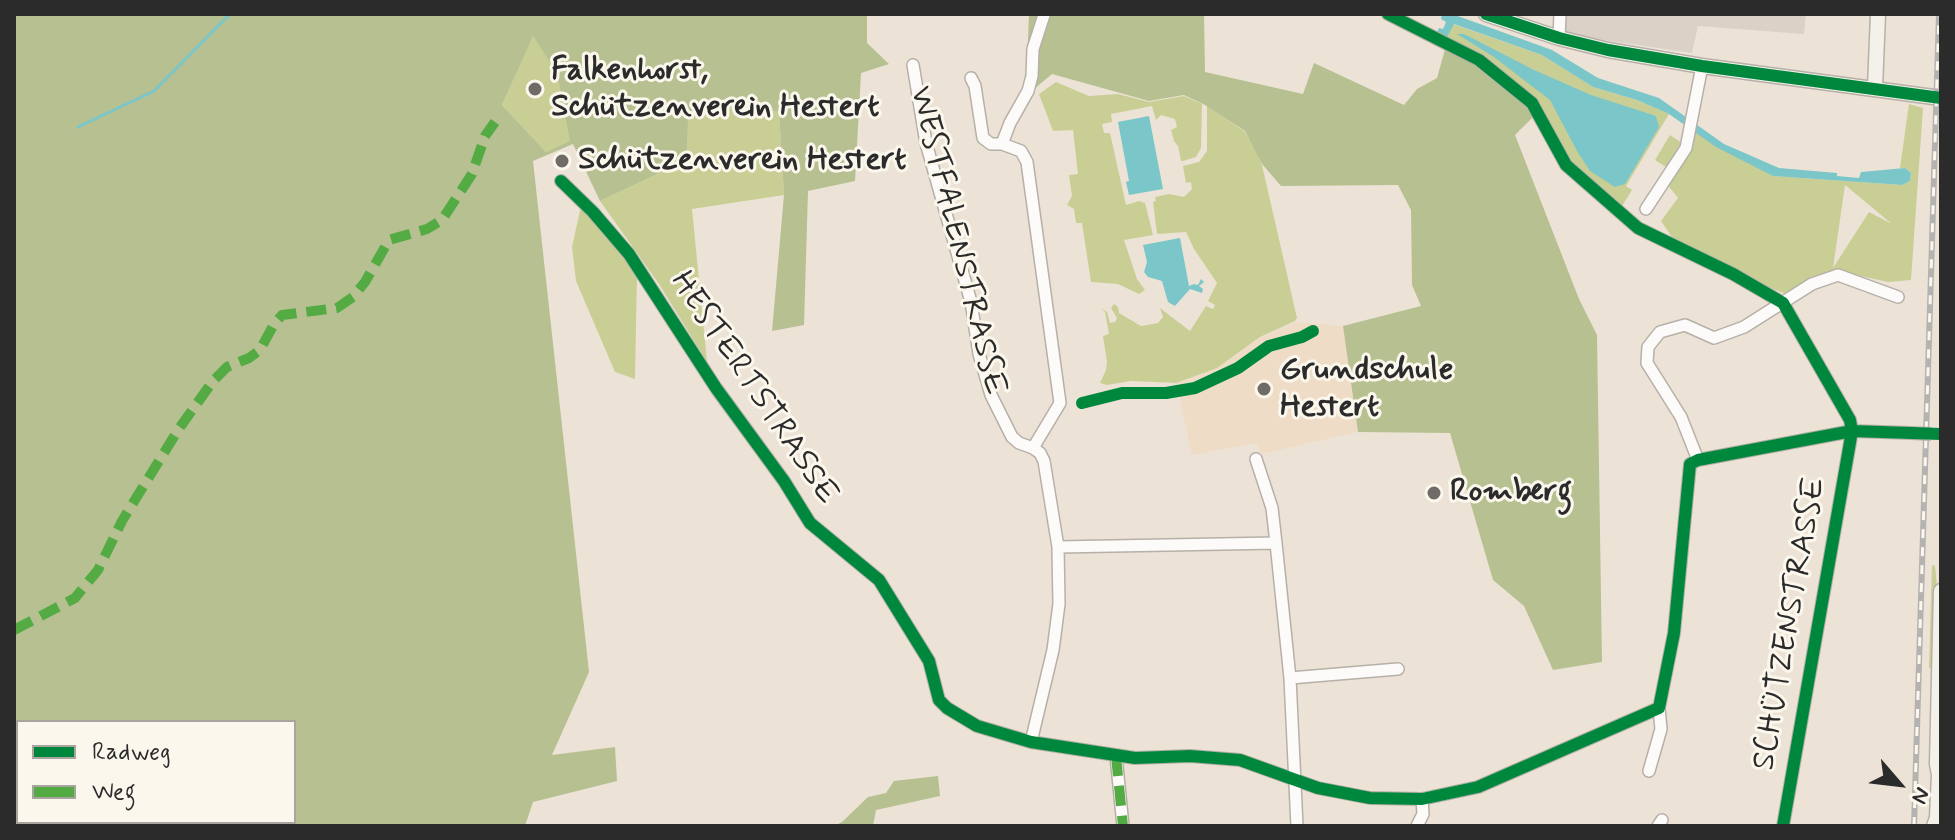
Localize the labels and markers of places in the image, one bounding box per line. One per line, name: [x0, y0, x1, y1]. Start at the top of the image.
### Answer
place label: Falkenhorst, Schützenverein Hestert: [551, 52, 879, 127]
marker: Falkenhorst, Schützenverein Hestert: [526, 80, 544, 98]
place label: Schützenverein Hestert: [578, 142, 906, 180]
marker: Schützenverein Hestert: [553, 152, 571, 170]
place label: Grundschule Hestert: [1280, 352, 1453, 427]
marker: Grundschule Hestert: [1255, 380, 1273, 398]
place label: Romberg: [1450, 474, 1572, 512]
marker: Romberg: [1425, 484, 1443, 502]

